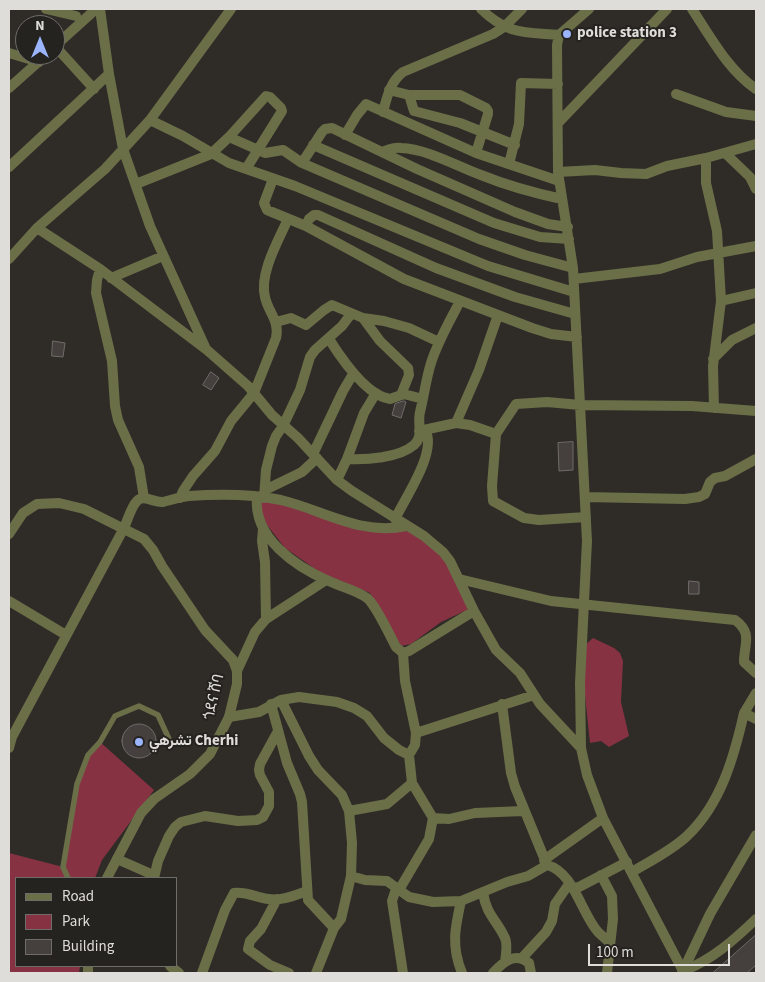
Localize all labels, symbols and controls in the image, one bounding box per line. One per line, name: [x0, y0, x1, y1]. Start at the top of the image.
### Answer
north arrow: [15, 15, 65, 65]
text: N: [35, 16, 45, 36]
place label: police station 3: [577, 25, 677, 43]
marker: police station 3: [561, 28, 573, 40]
street label: ጎደና ሸባ: [201, 672, 229, 722]
place label: تشرهي Cherhi: [149, 733, 238, 751]
marker: تشرهي Cherhi: [133, 736, 145, 748]
legend: [15, 877, 178, 967]
text: Road: [62, 886, 94, 907]
text: Park: [62, 911, 90, 932]
scale bar: [590, 934, 732, 966]
text: Building: [62, 936, 114, 957]
text: 100 m: [596, 942, 634, 963]

